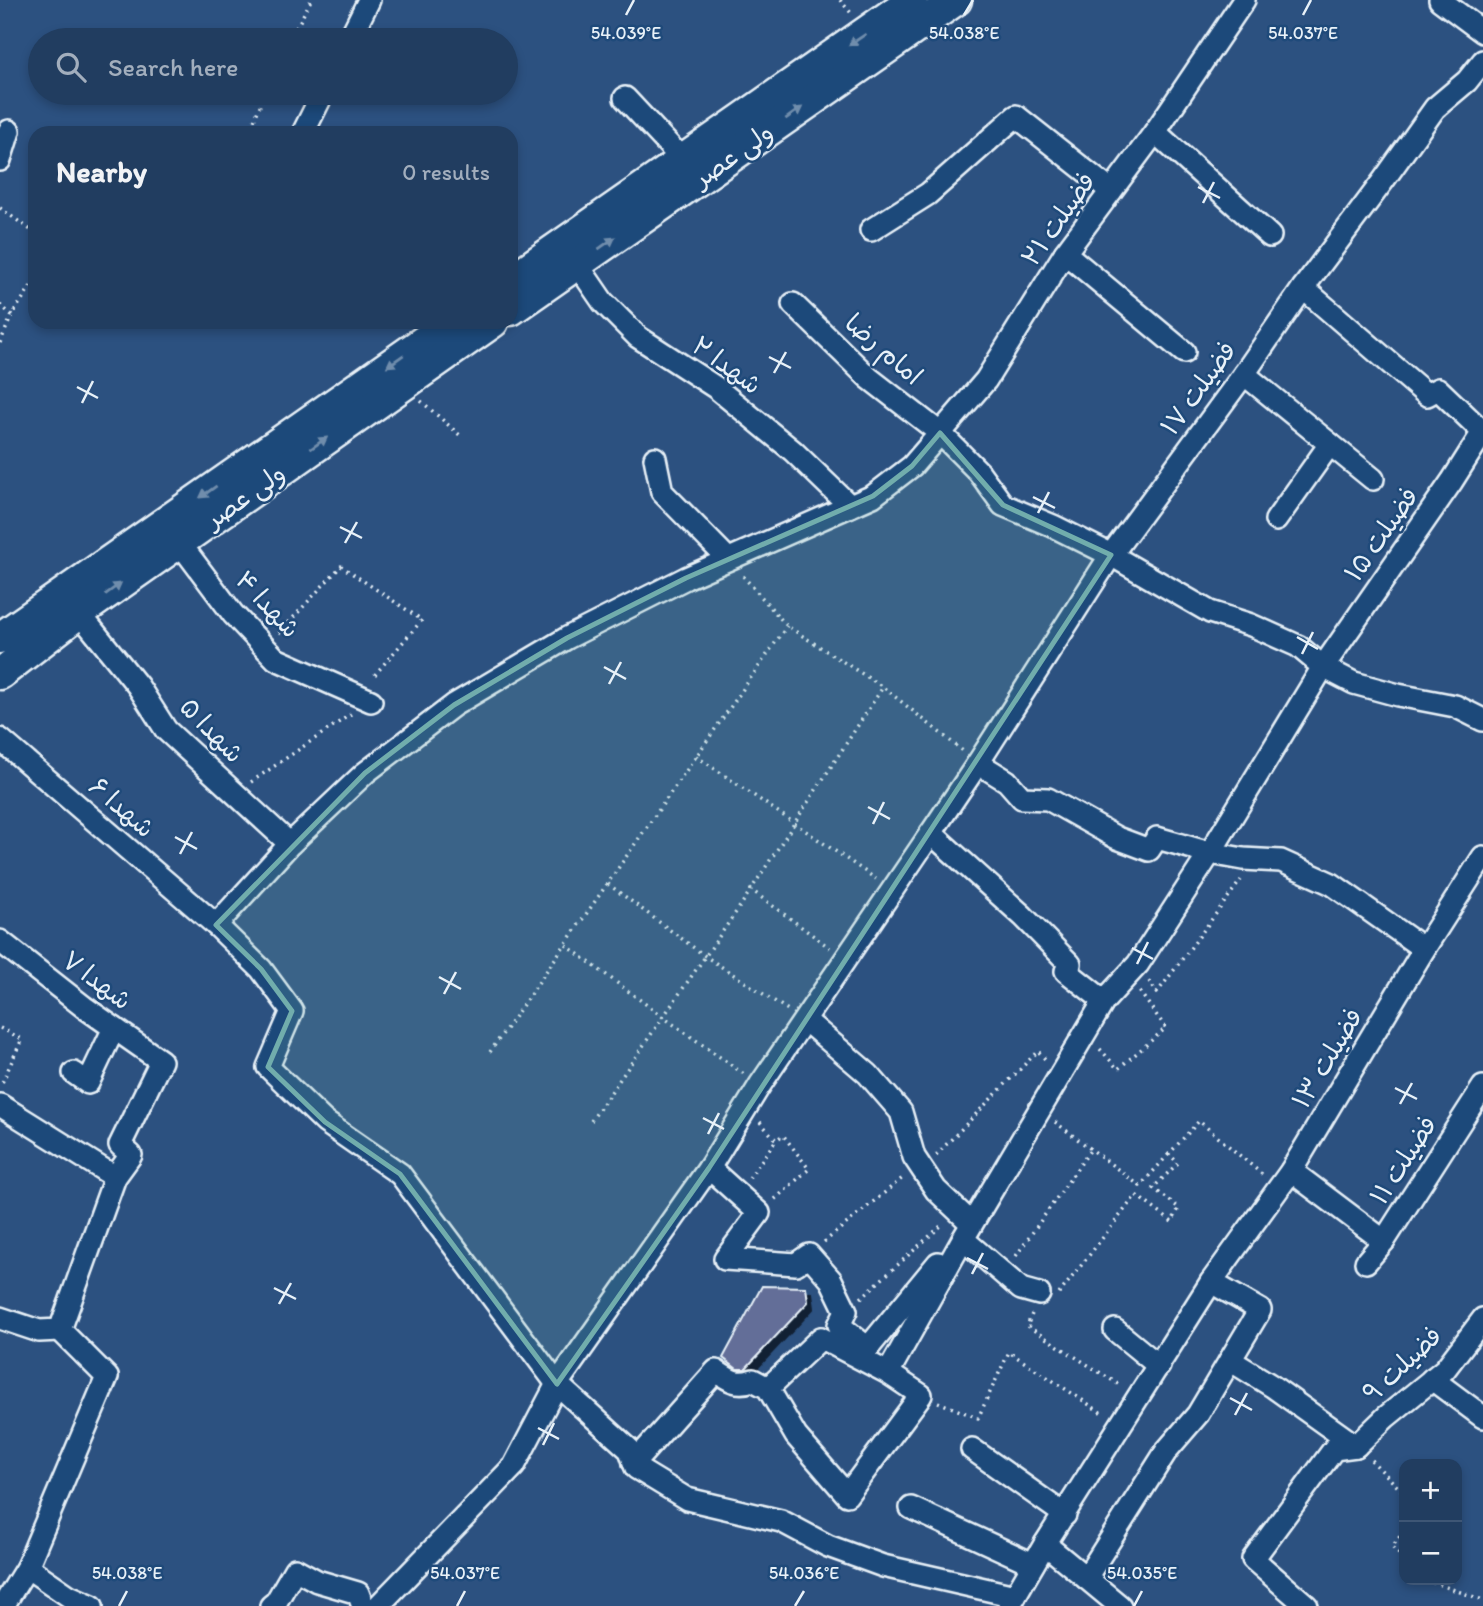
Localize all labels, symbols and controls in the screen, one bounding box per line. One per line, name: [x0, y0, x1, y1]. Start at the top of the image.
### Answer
text: 54.039°E: [591, 22, 661, 44]
text: 54.038°E: [929, 22, 999, 44]
text: 54.037°E: [1268, 22, 1338, 44]
search box: [28, 28, 518, 105]
one-way arrow: [848, 33, 866, 47]
icon: search: [52, 48, 90, 86]
text: Search here: [108, 51, 238, 83]
one-way arrow: [785, 106, 803, 120]
street label: ولی عصر: [685, 116, 780, 196]
text: Nearby: [56, 153, 147, 190]
text: 0 results: [402, 158, 490, 186]
street label: فضیلت ۲۱: [1014, 166, 1102, 272]
one-way arrow: [598, 236, 616, 250]
street label: امام رضا: [836, 307, 929, 395]
street label: شهدا ۲: [686, 329, 768, 401]
street label: فضیلت ۱۷: [1153, 335, 1243, 441]
one-way arrow: [386, 354, 404, 368]
one-way arrow: [310, 436, 328, 450]
street label: ولی عصر: [197, 457, 292, 537]
street label: فضیلت ۱۵: [1337, 481, 1425, 587]
one-way arrow: [199, 485, 217, 499]
street label: شهدا ۴: [229, 564, 307, 644]
one-way arrow: [104, 582, 122, 596]
street label: شهدا ۵: [173, 691, 251, 769]
street label: شهدا ۶: [83, 770, 161, 844]
street label: شهدا ۷: [56, 943, 138, 1017]
street label: فضیلت ۱۳: [1285, 1002, 1369, 1114]
street label: فضیلت ۱۱: [1363, 1110, 1443, 1210]
street label: فضیلت ۹: [1356, 1319, 1448, 1409]
map controls: [1399, 1459, 1462, 1585]
button: +: [1399, 1459, 1462, 1522]
button: −: [1399, 1522, 1462, 1585]
text: 54.038°E: [92, 1562, 162, 1584]
text: 54.037°E: [430, 1562, 500, 1584]
text: 54.036°E: [769, 1562, 839, 1584]
text: 54.035°E: [1107, 1562, 1177, 1584]

